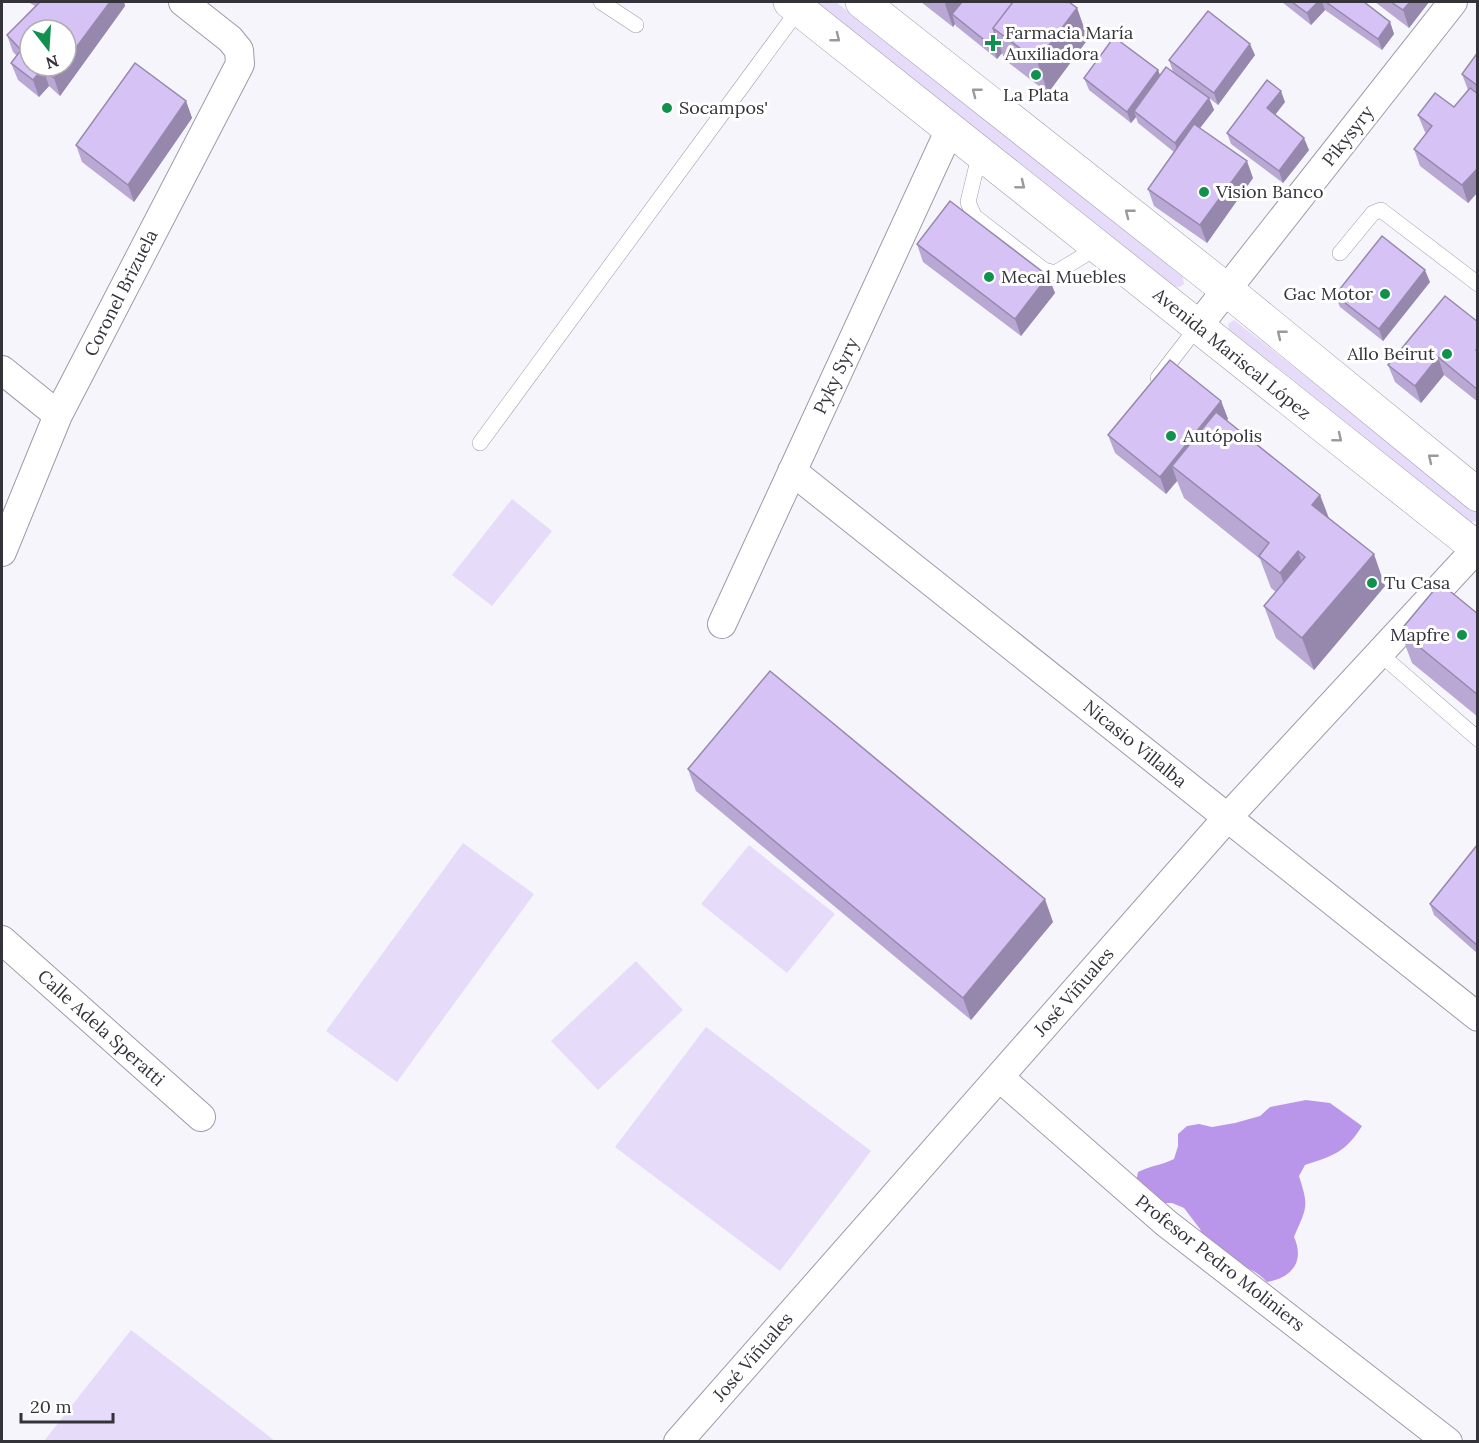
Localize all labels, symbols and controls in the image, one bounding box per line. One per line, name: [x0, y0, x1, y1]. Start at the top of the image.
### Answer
north arrow: [18, 18, 78, 78]
place label: Farmacia María Auxiliadora: [1004, 21, 1133, 65]
one-way arrow: [829, 30, 840, 41]
marker: Farmacia María Auxiliadora: [986, 36, 1000, 50]
text: N: [44, 51, 61, 74]
marker: La Plata: [1029, 68, 1043, 82]
place label: La Plata: [1003, 83, 1069, 106]
one-way arrow: [972, 88, 983, 99]
place label: Socampos': [679, 96, 768, 119]
street label: Pikysyry: [1317, 100, 1379, 171]
marker: Socampos': [660, 101, 674, 115]
one-way arrow: [1015, 178, 1026, 189]
place label: Vision Banco: [1215, 180, 1324, 203]
marker: Vision Banco: [1197, 185, 1211, 199]
one-way arrow: [1125, 209, 1136, 220]
street label: Coronel Brizuela: [79, 225, 162, 360]
place label: Mecal Muebles: [1001, 265, 1126, 288]
marker: Mecal Muebles: [982, 270, 996, 284]
street label: Avenida Mariscal López: [1148, 282, 1316, 424]
place label: Gac Motor: [1283, 282, 1373, 305]
marker: Gac Motor: [1378, 287, 1392, 301]
one-way arrow: [1277, 331, 1288, 342]
street label: Pyky Syry: [808, 333, 863, 418]
place label: Allo Beirut: [1346, 342, 1435, 365]
marker: Allo Beirut: [1440, 347, 1454, 361]
place label: Autópolis: [1182, 424, 1262, 447]
marker: Autópolis: [1164, 429, 1178, 443]
one-way arrow: [1331, 430, 1342, 441]
one-way arrow: [1428, 454, 1439, 465]
place label: Tu Casa: [1384, 571, 1450, 594]
marker: Tu Casa: [1365, 576, 1379, 590]
place label: Mapfre: [1390, 623, 1450, 646]
marker: Mapfre: [1455, 628, 1469, 642]
street label: Nicasio Villalba: [1079, 695, 1192, 792]
street label: José Viñuales: [1028, 942, 1119, 1042]
street label: Calle Adela Speratti: [33, 964, 170, 1091]
street label: Profesor Pedro Moliniers: [1131, 1189, 1310, 1336]
street label: José Viñuales: [707, 1307, 798, 1407]
scale bar: [21, 1386, 112, 1424]
text: 20 m: [30, 1395, 72, 1418]

